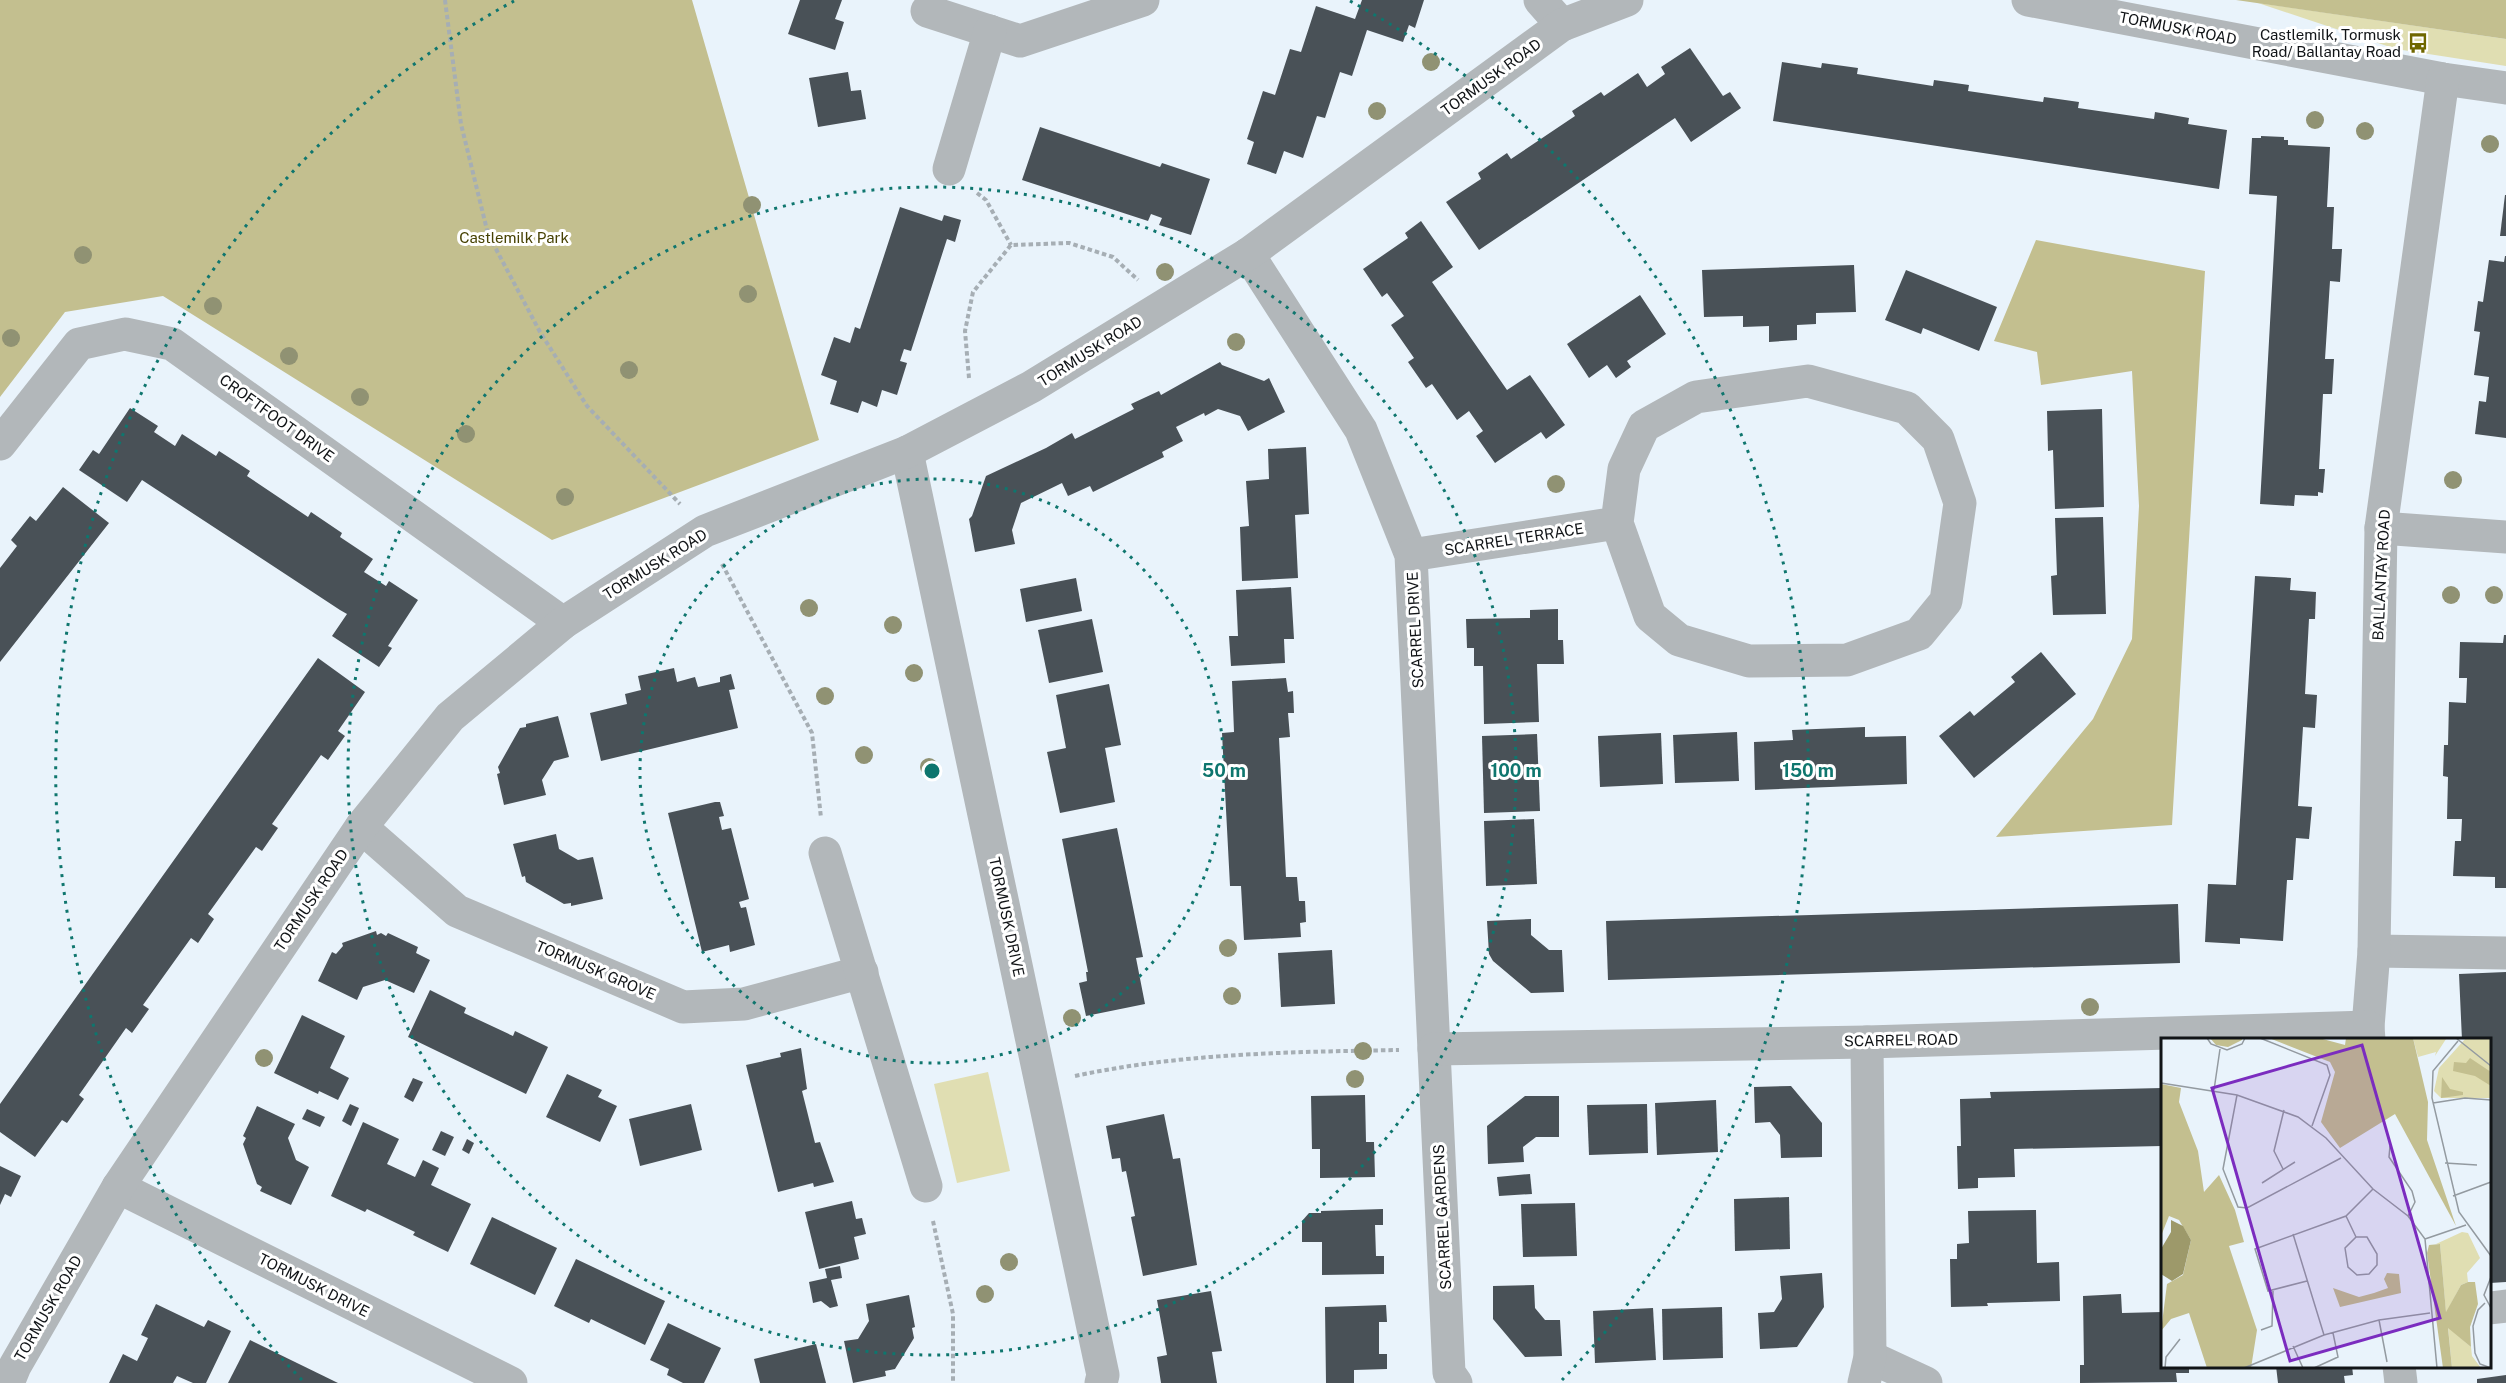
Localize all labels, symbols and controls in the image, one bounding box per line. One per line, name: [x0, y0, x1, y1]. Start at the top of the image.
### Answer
street label: TORMUSK ROAD: [2118, 8, 2238, 48]
place label: Castlemilk, Tormusk Road/ Ballantay Road: [2252, 26, 2401, 60]
bus stop icon: Castlemilk, Tormusk Road/ Ballantay Road: [2406, 31, 2430, 55]
street label: TORMUSK ROAD: [1438, 35, 1544, 119]
park label: Castlemilk Park: [459, 229, 569, 246]
street label: TORMUSK ROAD: [1035, 312, 1145, 390]
street label: CROFTFOOT DRIVE: [216, 371, 338, 465]
street label: BALLANTAY ROAD: [2369, 509, 2393, 641]
street label: SCARREL TERRACE: [1443, 520, 1585, 558]
street label: TORMUSK ROAD: [600, 525, 710, 603]
street label: SCARREL DRIVE: [1403, 571, 1427, 689]
text: 50 m: [1202, 760, 1246, 781]
text: 100 m: [1490, 760, 1542, 781]
text: 150 m: [1782, 760, 1834, 781]
centre of rings: [922, 761, 942, 781]
street label: TORMUSK ROAD: [271, 846, 351, 954]
street label: TORMUSK DRIVE: [986, 856, 1028, 978]
street label: TORMUSK GROVE: [533, 937, 659, 1003]
street label: SCARREL ROAD: [1844, 1031, 1958, 1049]
inset map: [2161, 1038, 2491, 1368]
street label: SCARREL GARDENS: [1430, 1144, 1454, 1290]
street label: TORMUSK DRIVE: [256, 1250, 372, 1320]
street label: TORMUSK ROAD: [11, 1252, 85, 1364]

